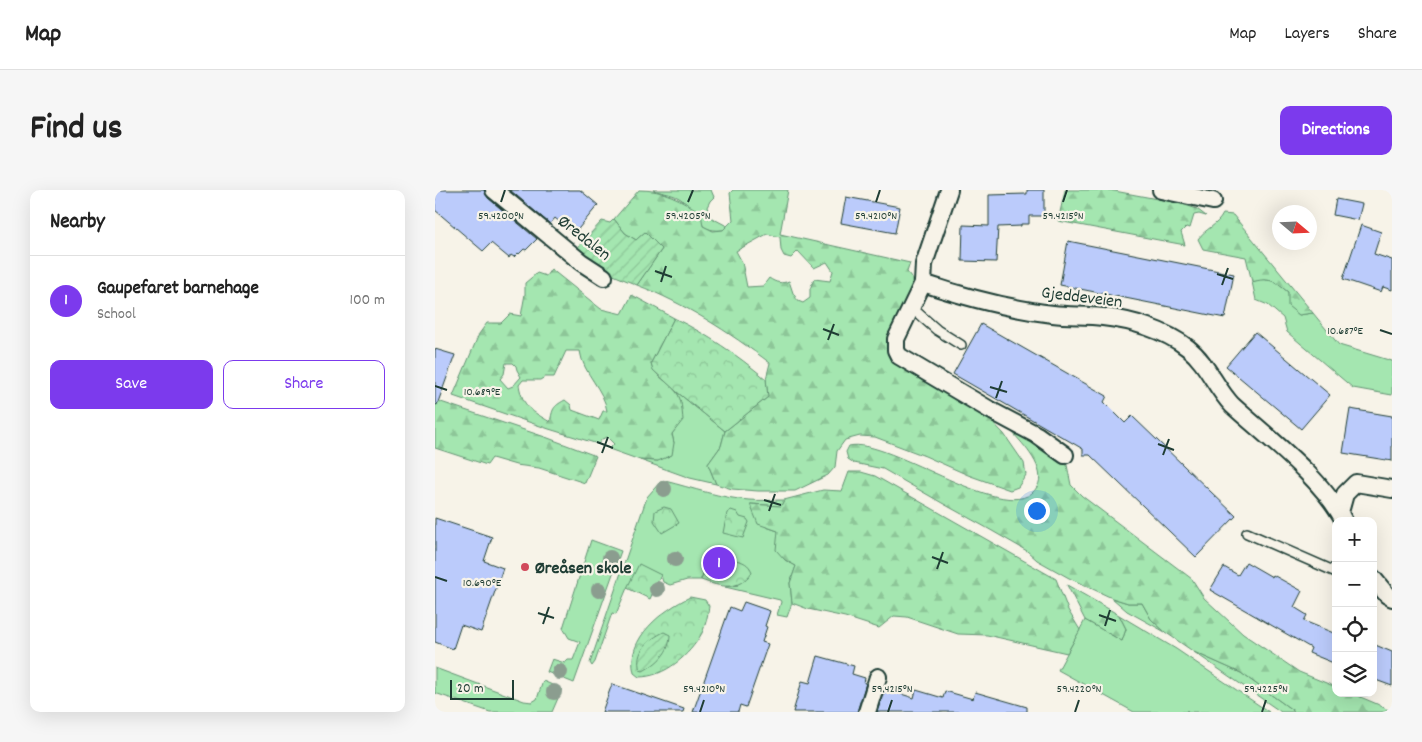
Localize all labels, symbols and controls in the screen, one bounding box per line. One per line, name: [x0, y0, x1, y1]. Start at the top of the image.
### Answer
text: Map: [25, 18, 61, 52]
text: Map: [1229, 22, 1256, 47]
text: Layers: [1284, 22, 1330, 47]
text: Share: [1358, 22, 1397, 47]
text: Find us: [30, 105, 122, 155]
button: Directions: [1280, 106, 1392, 155]
north arrow: [1272, 205, 1317, 250]
text: Nearby: [50, 208, 105, 238]
text: 59.4200°N: [478, 208, 524, 225]
text: 59.4205°N: [665, 208, 711, 225]
text: 59.4210°N: [855, 208, 897, 225]
text: 59.4215°N: [1042, 208, 1084, 225]
street label: Øredalen: [551, 210, 616, 268]
text: Gaupefaret barnehage: [97, 276, 259, 303]
street label: Gjeddeveien: [1040, 281, 1124, 316]
text: 1: [64, 289, 68, 312]
text: 100 m: [349, 289, 385, 312]
text: School: [97, 303, 136, 326]
text: 10.687°E: [1327, 323, 1363, 340]
button: Save: [50, 360, 213, 409]
button: Share: [223, 360, 385, 409]
text: 10.689°E: [464, 384, 501, 401]
your location: [1024, 498, 1050, 524]
map controls: [1332, 517, 1377, 697]
button: +: [1332, 517, 1377, 562]
pin: 1: [703, 544, 735, 582]
place label: Øreåsen skole: [535, 557, 632, 582]
marker: Øreåsen skole: [519, 561, 531, 573]
button: −: [1332, 562, 1377, 607]
text: 10.690°E: [463, 575, 502, 592]
button: locate: [1332, 607, 1377, 652]
button: layers: [1332, 652, 1377, 697]
scale bar: [450, 677, 514, 700]
text: 20 m: [457, 679, 484, 699]
text: 59.4210°N: [683, 681, 725, 698]
text: 59.4215°N: [871, 681, 913, 698]
text: 59.4220°N: [1057, 681, 1101, 698]
text: 59.4225°N: [1244, 681, 1288, 698]

